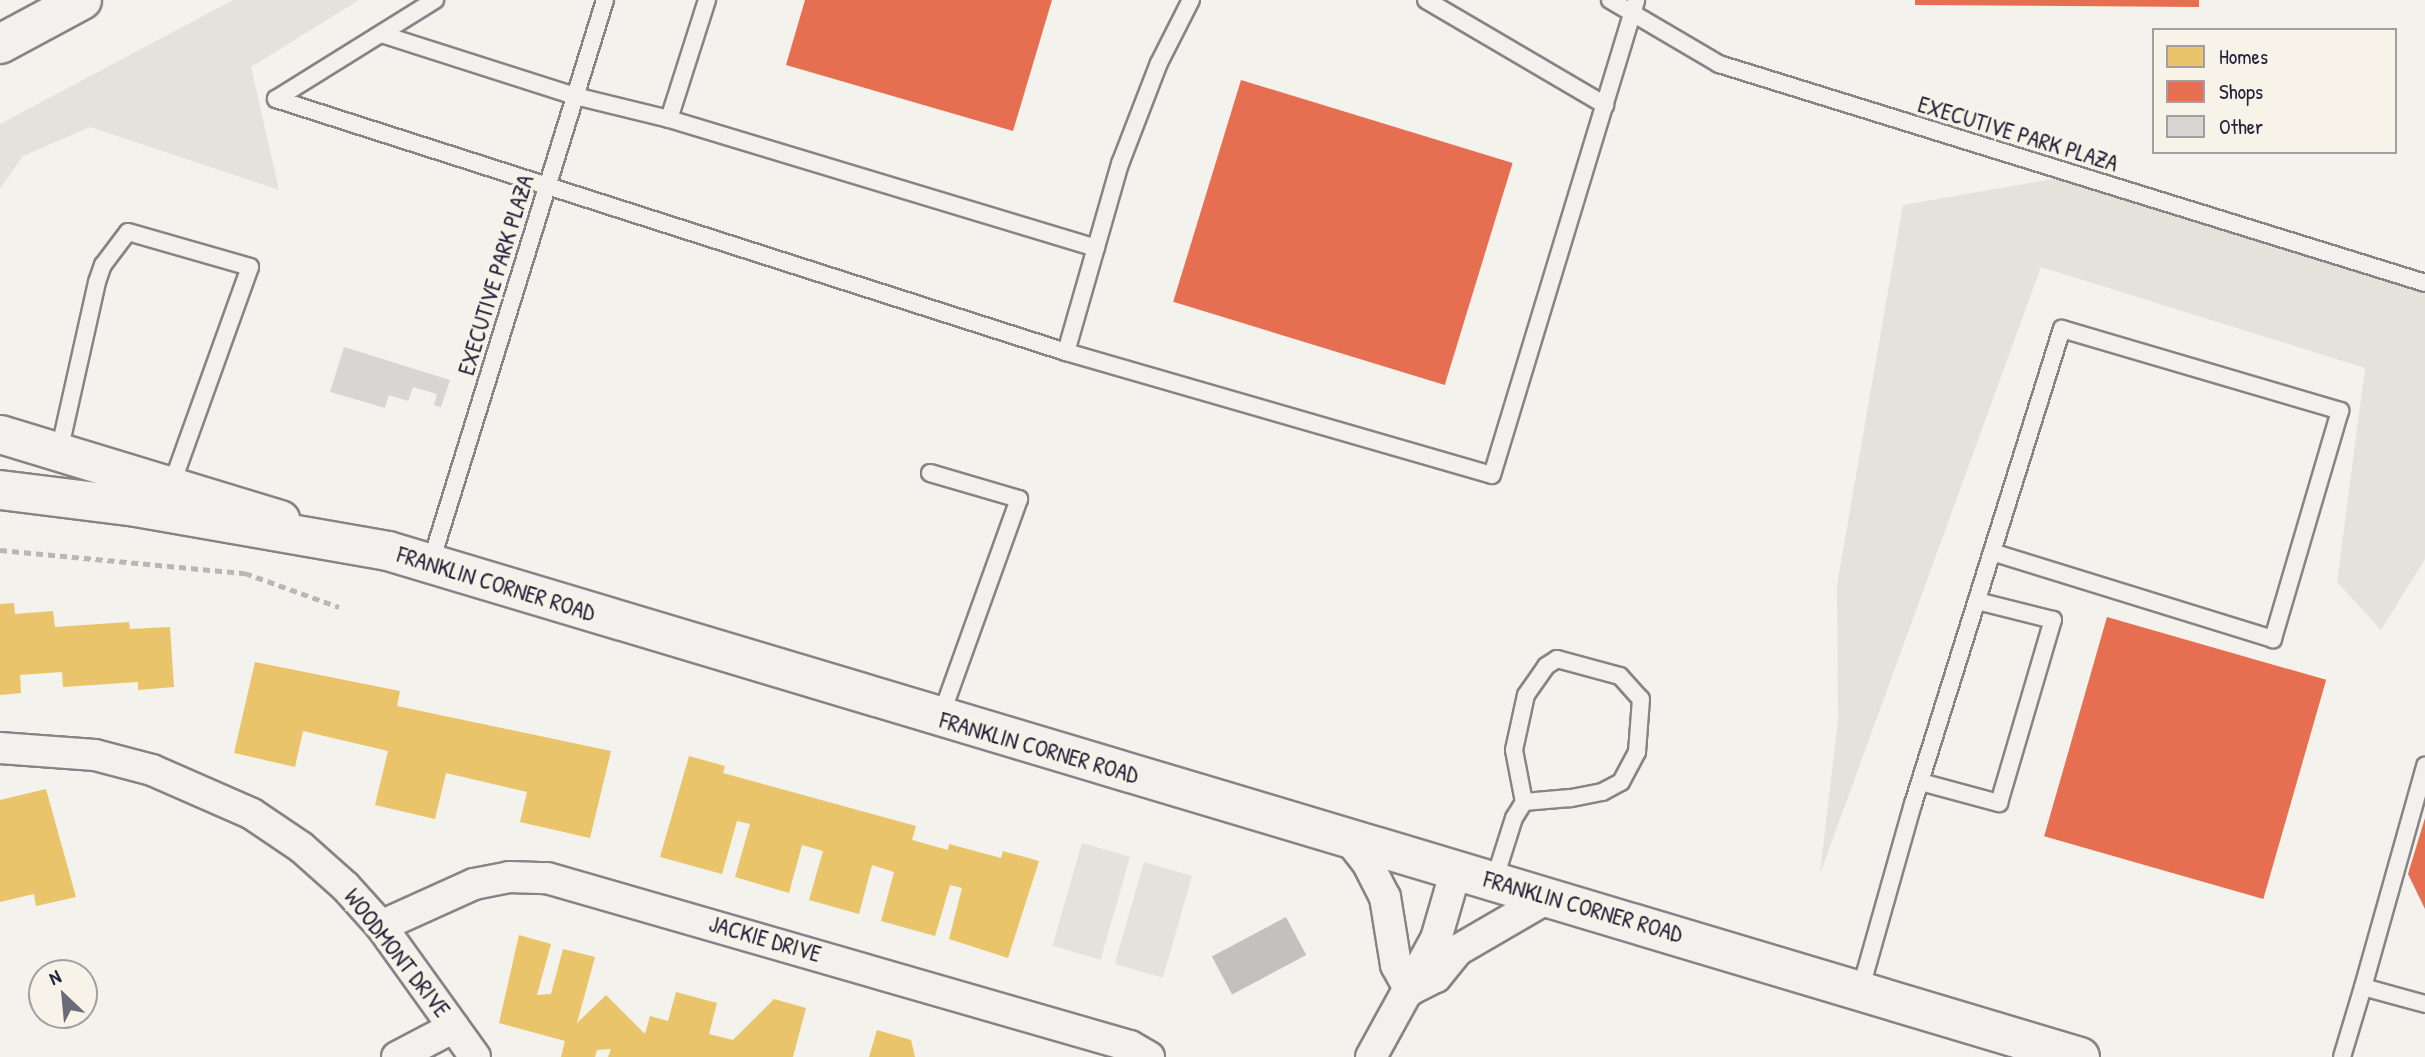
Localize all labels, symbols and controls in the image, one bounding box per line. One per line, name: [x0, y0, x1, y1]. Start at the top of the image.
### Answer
legend: [2152, 28, 2397, 154]
text: Homes: [2219, 42, 2268, 71]
text: Shops: [2219, 77, 2263, 106]
street label: EXECUTIVE PARK PLAZA: [1915, 90, 2121, 178]
text: Other: [2219, 112, 2263, 141]
street label: EXECUTIVE PARK PLAZA: [452, 172, 540, 378]
street label: FRANKLIN CORNER ROAD: [394, 541, 598, 627]
street label: FRANKLIN CORNER ROAD: [936, 706, 1142, 790]
street label: FRANKLIN CORNER ROAD: [1480, 865, 1686, 949]
street label: WOODMONT DRIVE: [338, 883, 456, 1023]
street label: JACKIE DRIVE: [706, 910, 824, 968]
north arrow: [28, 959, 98, 1029]
text: N: [44, 963, 65, 991]

